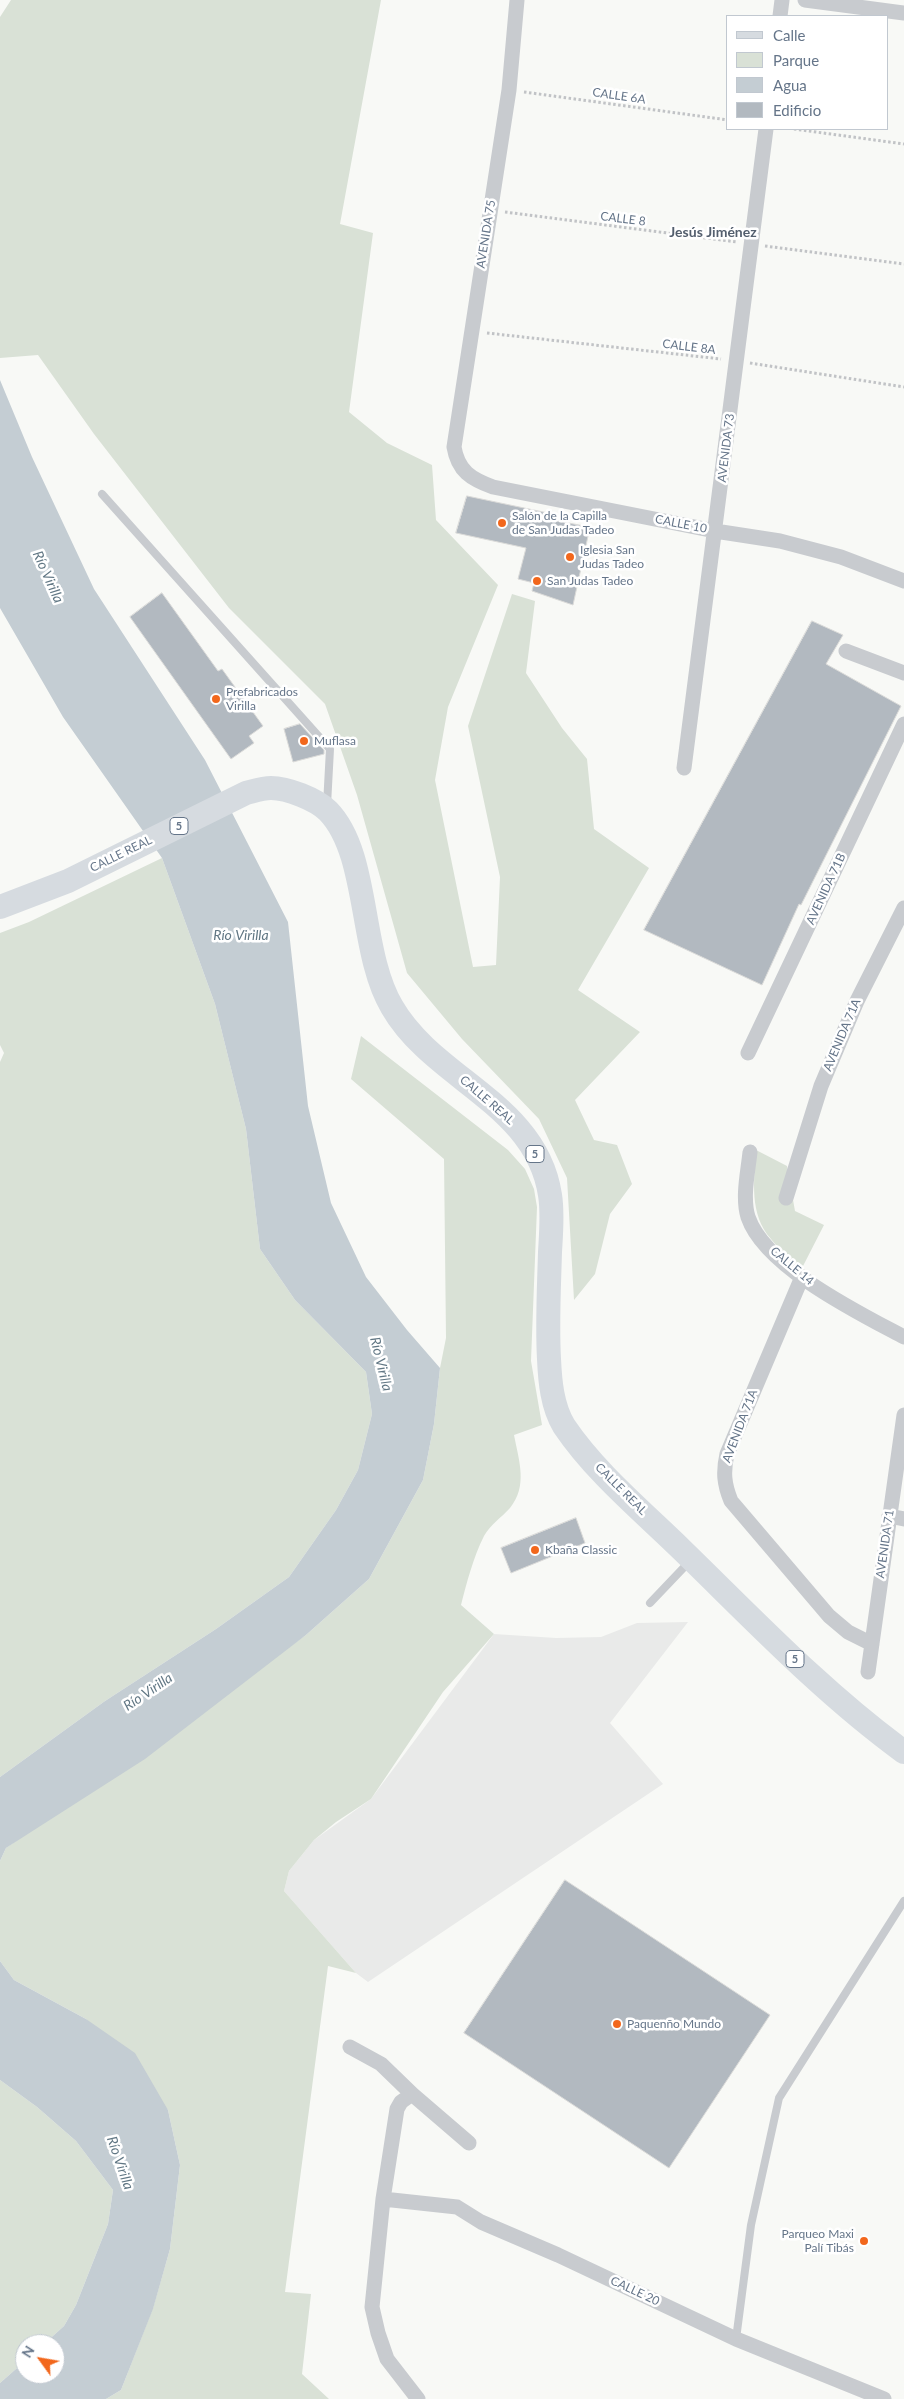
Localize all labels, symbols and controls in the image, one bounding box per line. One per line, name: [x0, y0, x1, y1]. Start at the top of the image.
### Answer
legend: [726, 15, 889, 130]
text: Calle: [773, 26, 805, 44]
text: Parque: [773, 51, 819, 69]
text: Agua: [773, 76, 807, 94]
street label: CALLE 6A: [591, 85, 647, 107]
text: Edificio: [773, 101, 821, 119]
street label: AVENIDA 75: [473, 199, 499, 269]
street label: CALLE 8: [600, 209, 646, 229]
district label: Jesús Jiménez: [669, 224, 757, 240]
street label: CALLE 8A: [662, 337, 716, 357]
street label: AVENIDA 73: [715, 413, 737, 483]
place label: Salón de la Capilla de San Judas Tadeo: [512, 509, 614, 537]
street label: CALLE 10: [654, 512, 708, 536]
marker: Salón de la Capilla de San Judas Tadeo: [496, 517, 508, 529]
place label: Iglesia San Judas Tadeo: [580, 543, 644, 571]
water label: Río Virilla: [29, 548, 67, 606]
marker: Iglesia San Judas Tadeo: [564, 551, 576, 563]
place label: San Judas Tadeo: [547, 574, 633, 588]
marker: San Judas Tadeo: [531, 575, 543, 587]
place label: Prefabricados Virilla: [226, 685, 298, 713]
marker: Prefabricados Virilla: [210, 693, 222, 705]
place label: Muflasa: [314, 734, 356, 748]
marker: Muflasa: [298, 735, 310, 747]
road number: 5: [170, 818, 188, 834]
street label: CALLE REAL: [88, 833, 154, 875]
street label: AVENIDA 71B: [803, 851, 849, 927]
water label: Río Virilla: [213, 927, 269, 943]
street label: AVENIDA 71A: [820, 997, 864, 1073]
street label: CALLE REAL: [457, 1073, 517, 1127]
road number: 5: [526, 1146, 544, 1162]
street label: CALLE 14: [767, 1244, 817, 1288]
water label: Río Virilla: [366, 1335, 396, 1393]
street label: AVENIDA 71A: [719, 1387, 761, 1465]
street label: CALLE REAL: [592, 1460, 650, 1518]
street label: AVENIDA 71: [873, 1509, 897, 1579]
place label: Kbaña Classic: [545, 1543, 617, 1557]
marker: Kbaña Classic: [529, 1544, 541, 1556]
road number: 5: [786, 1650, 804, 1668]
water label: Río Virilla: [120, 1670, 176, 1714]
place label: Paquenño Mundo: [627, 2017, 721, 2031]
marker: Paquenño Mundo: [611, 2018, 623, 2030]
water label: Río Virilla: [103, 2134, 137, 2192]
place label: Parqueo Maxi Palí Tibás: [781, 2227, 854, 2255]
marker: Parqueo Maxi Palí Tibás: [858, 2235, 870, 2247]
street label: CALLE 20: [608, 2273, 662, 2309]
north arrow: [15, 2334, 65, 2384]
text: N: [18, 2342, 38, 2360]

